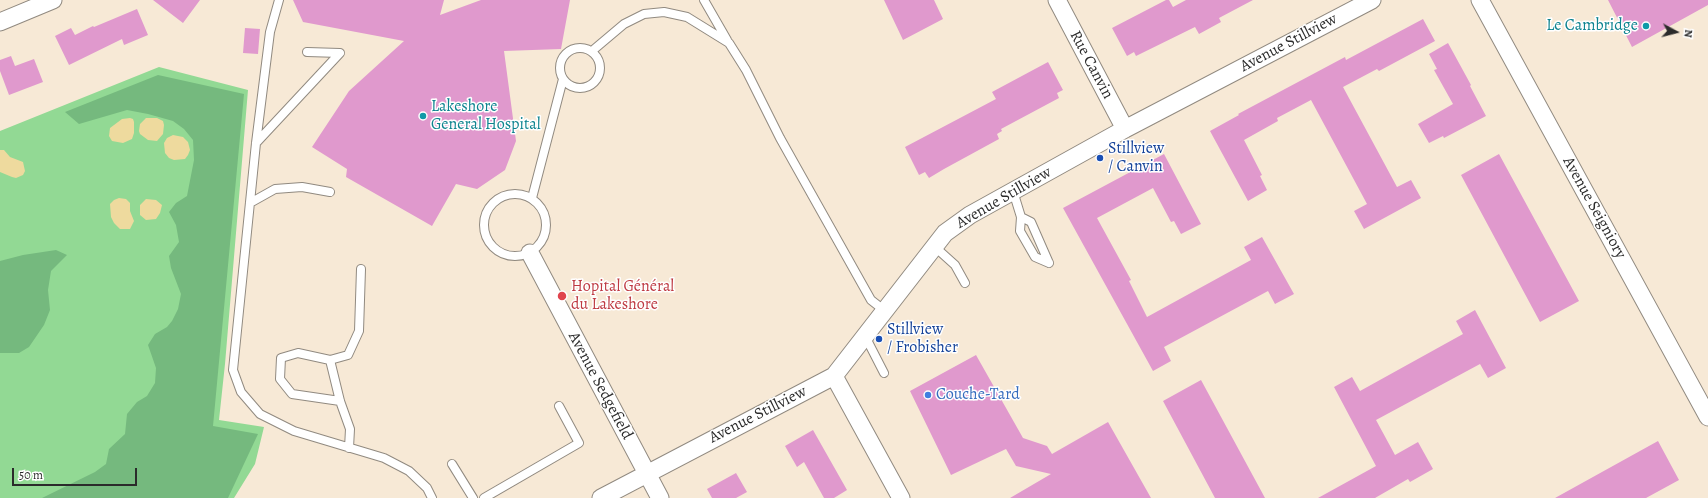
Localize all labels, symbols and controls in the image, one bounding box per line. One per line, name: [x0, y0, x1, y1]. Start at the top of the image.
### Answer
street label: Avenue Stillview: [1237, 9, 1341, 77]
north arrow: [1656, 12, 1696, 52]
place label: Le Cambridge: [1546, 16, 1638, 36]
marker: Le Cambridge: [1641, 21, 1651, 31]
street label: Rue Canvin: [1065, 28, 1117, 102]
text: N: [1680, 29, 1696, 38]
place label: Lakeshore General Hospital: [431, 97, 541, 135]
marker: Lakeshore General Hospital: [418, 111, 428, 121]
place label: Stillview / Canvin: [1108, 139, 1164, 177]
marker: Stillview / Canvin: [1095, 153, 1105, 163]
street label: Avenue Seigniory: [1558, 154, 1630, 262]
street label: Avenue Stillview: [953, 163, 1055, 233]
place label: Hopital Général du Lakeshore: [571, 277, 674, 315]
marker: Hopital Général du Lakeshore: [556, 290, 568, 302]
place label: Stillview / Frobisher: [887, 320, 958, 358]
street label: Avenue Sedgefield: [564, 329, 636, 443]
marker: Stillview / Frobisher: [874, 334, 884, 344]
street label: Avenue Stillview: [706, 382, 810, 448]
place label: Couche-Tard: [936, 385, 1020, 405]
marker: Couche-Tard: [923, 390, 933, 400]
scale bar: [14, 460, 139, 486]
text: 50 m: [19, 467, 43, 483]

